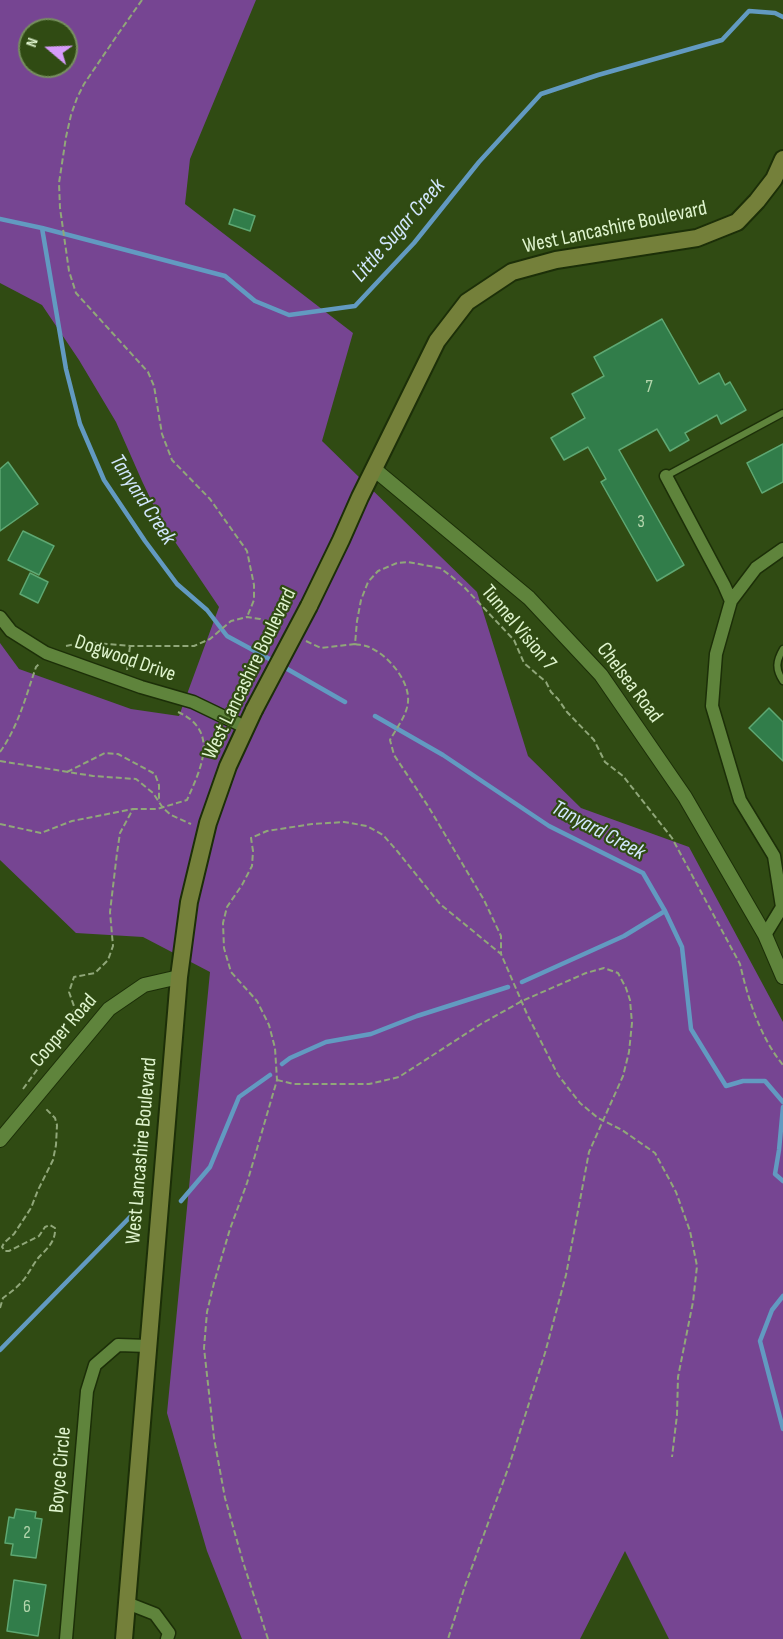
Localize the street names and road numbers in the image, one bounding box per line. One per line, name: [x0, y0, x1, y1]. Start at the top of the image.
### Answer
street label: West Lancashire Boulevard: [521, 196, 709, 260]
street label: Tunnel Vision 7: [475, 580, 561, 676]
street label: West Lancashire Boulevard: [198, 584, 302, 764]
street label: Dogwood Drive: [71, 630, 179, 688]
street label: Chelsea Road: [591, 638, 667, 728]
street label: Cooper Road: [25, 989, 103, 1073]
street label: West Lancashire Boulevard: [121, 1057, 163, 1245]
street label: Boyce Circle: [45, 1426, 77, 1514]

